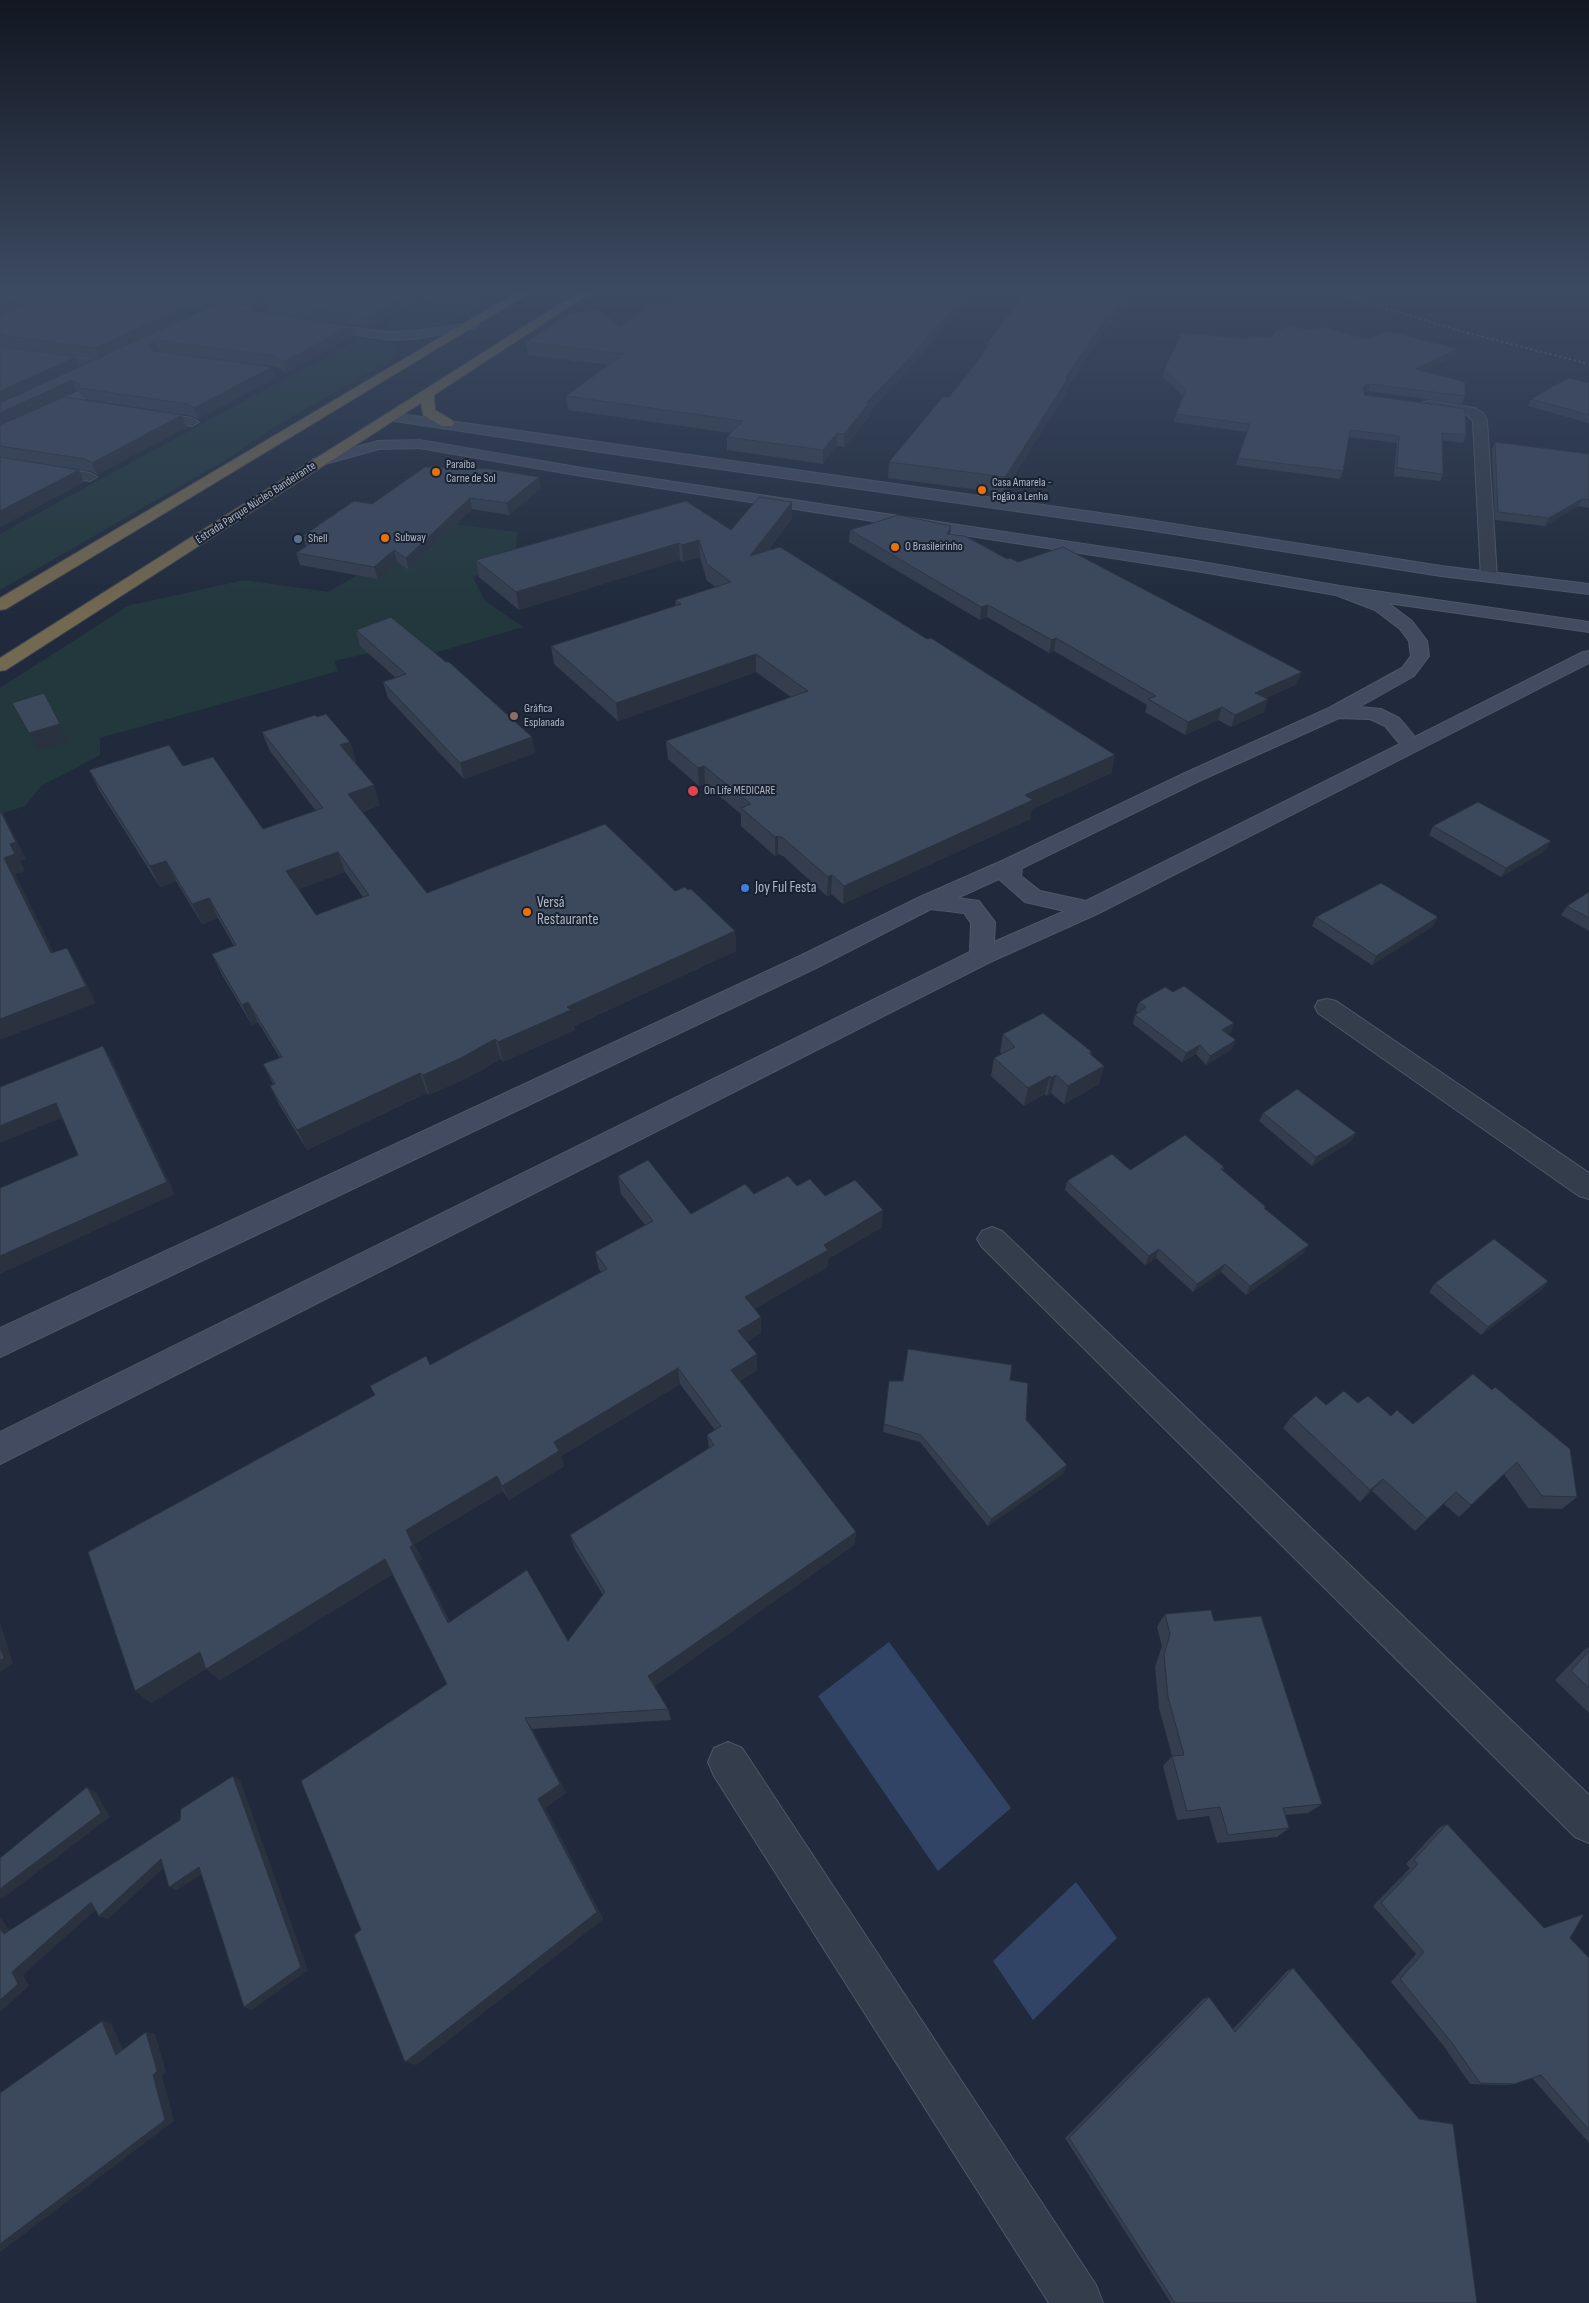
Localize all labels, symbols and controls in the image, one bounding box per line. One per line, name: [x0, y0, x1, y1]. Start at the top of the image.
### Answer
place label: Paraíba Carne de Sol: [446, 458, 496, 486]
street label: Estrada Parque Núcleo Bandeirante: [193, 459, 319, 547]
marker: Paraíba Carne de Sol: [430, 466, 442, 478]
place label: Casa Amarela - Fogão a Lenha: [992, 476, 1052, 504]
marker: Casa Amarela - Fogão a Lenha: [976, 484, 988, 496]
place label: Subway: [395, 531, 426, 545]
place label: Shell: [308, 532, 328, 546]
marker: Subway: [379, 532, 391, 544]
marker: Shell: [292, 533, 304, 545]
place label: O Brasileirinho: [905, 540, 963, 554]
marker: O Brasileirinho: [889, 541, 901, 553]
place label: Gráfica Esplanada: [524, 702, 564, 730]
marker: Gráfica Esplanada: [508, 710, 520, 722]
marker: On Life MEDICARE: [686, 784, 700, 798]
place label: On Life MEDICARE: [704, 784, 775, 798]
place label: Joy Ful Festa: [755, 879, 817, 897]
marker: Joy Ful Festa: [739, 882, 751, 894]
place label: Versá Restaurante: [537, 894, 599, 929]
marker: Versá Restaurante: [521, 906, 533, 918]

